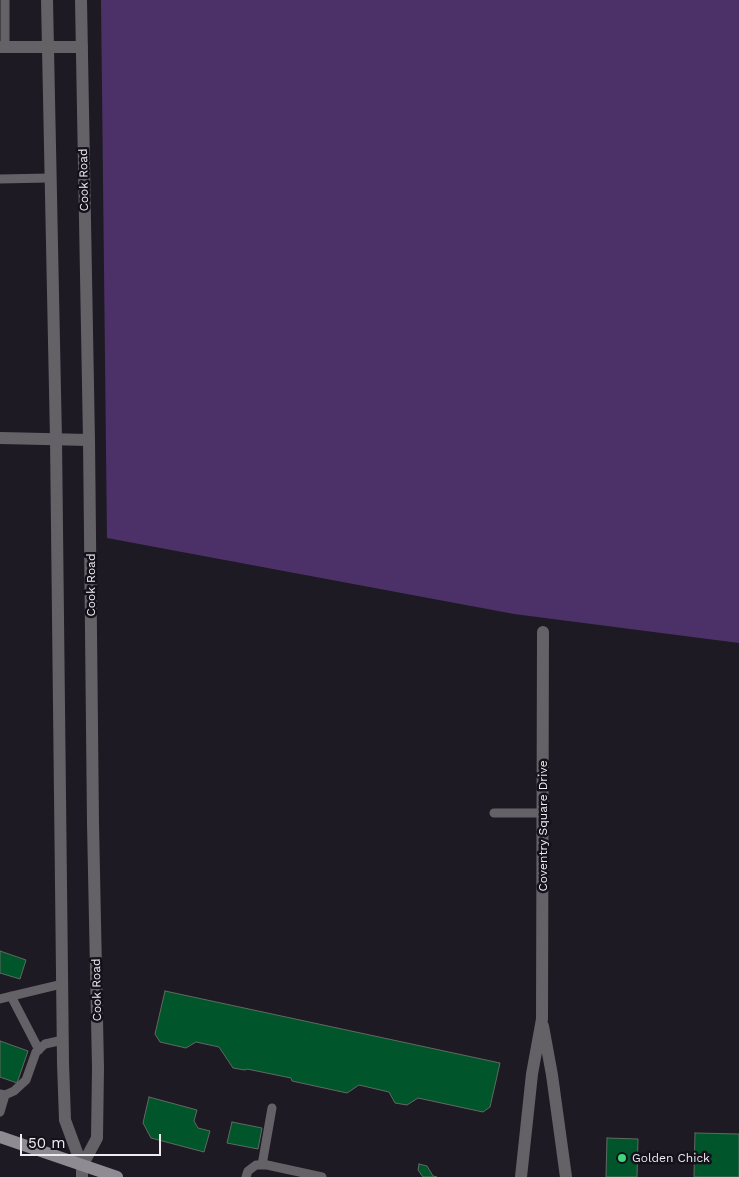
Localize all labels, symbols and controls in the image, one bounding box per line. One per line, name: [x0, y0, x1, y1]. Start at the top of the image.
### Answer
street label: Cook Road: [76, 148, 92, 212]
street label: Cook Road: [84, 554, 98, 616]
street label: Coventry Square Drive: [536, 760, 550, 892]
street label: Cook Road: [89, 958, 105, 1022]
scale bar: [22, 1124, 164, 1156]
text: 50 m: [28, 1134, 65, 1152]
place label: Golden Chick: [632, 1151, 710, 1165]
marker: Golden Chick: [616, 1152, 628, 1164]

